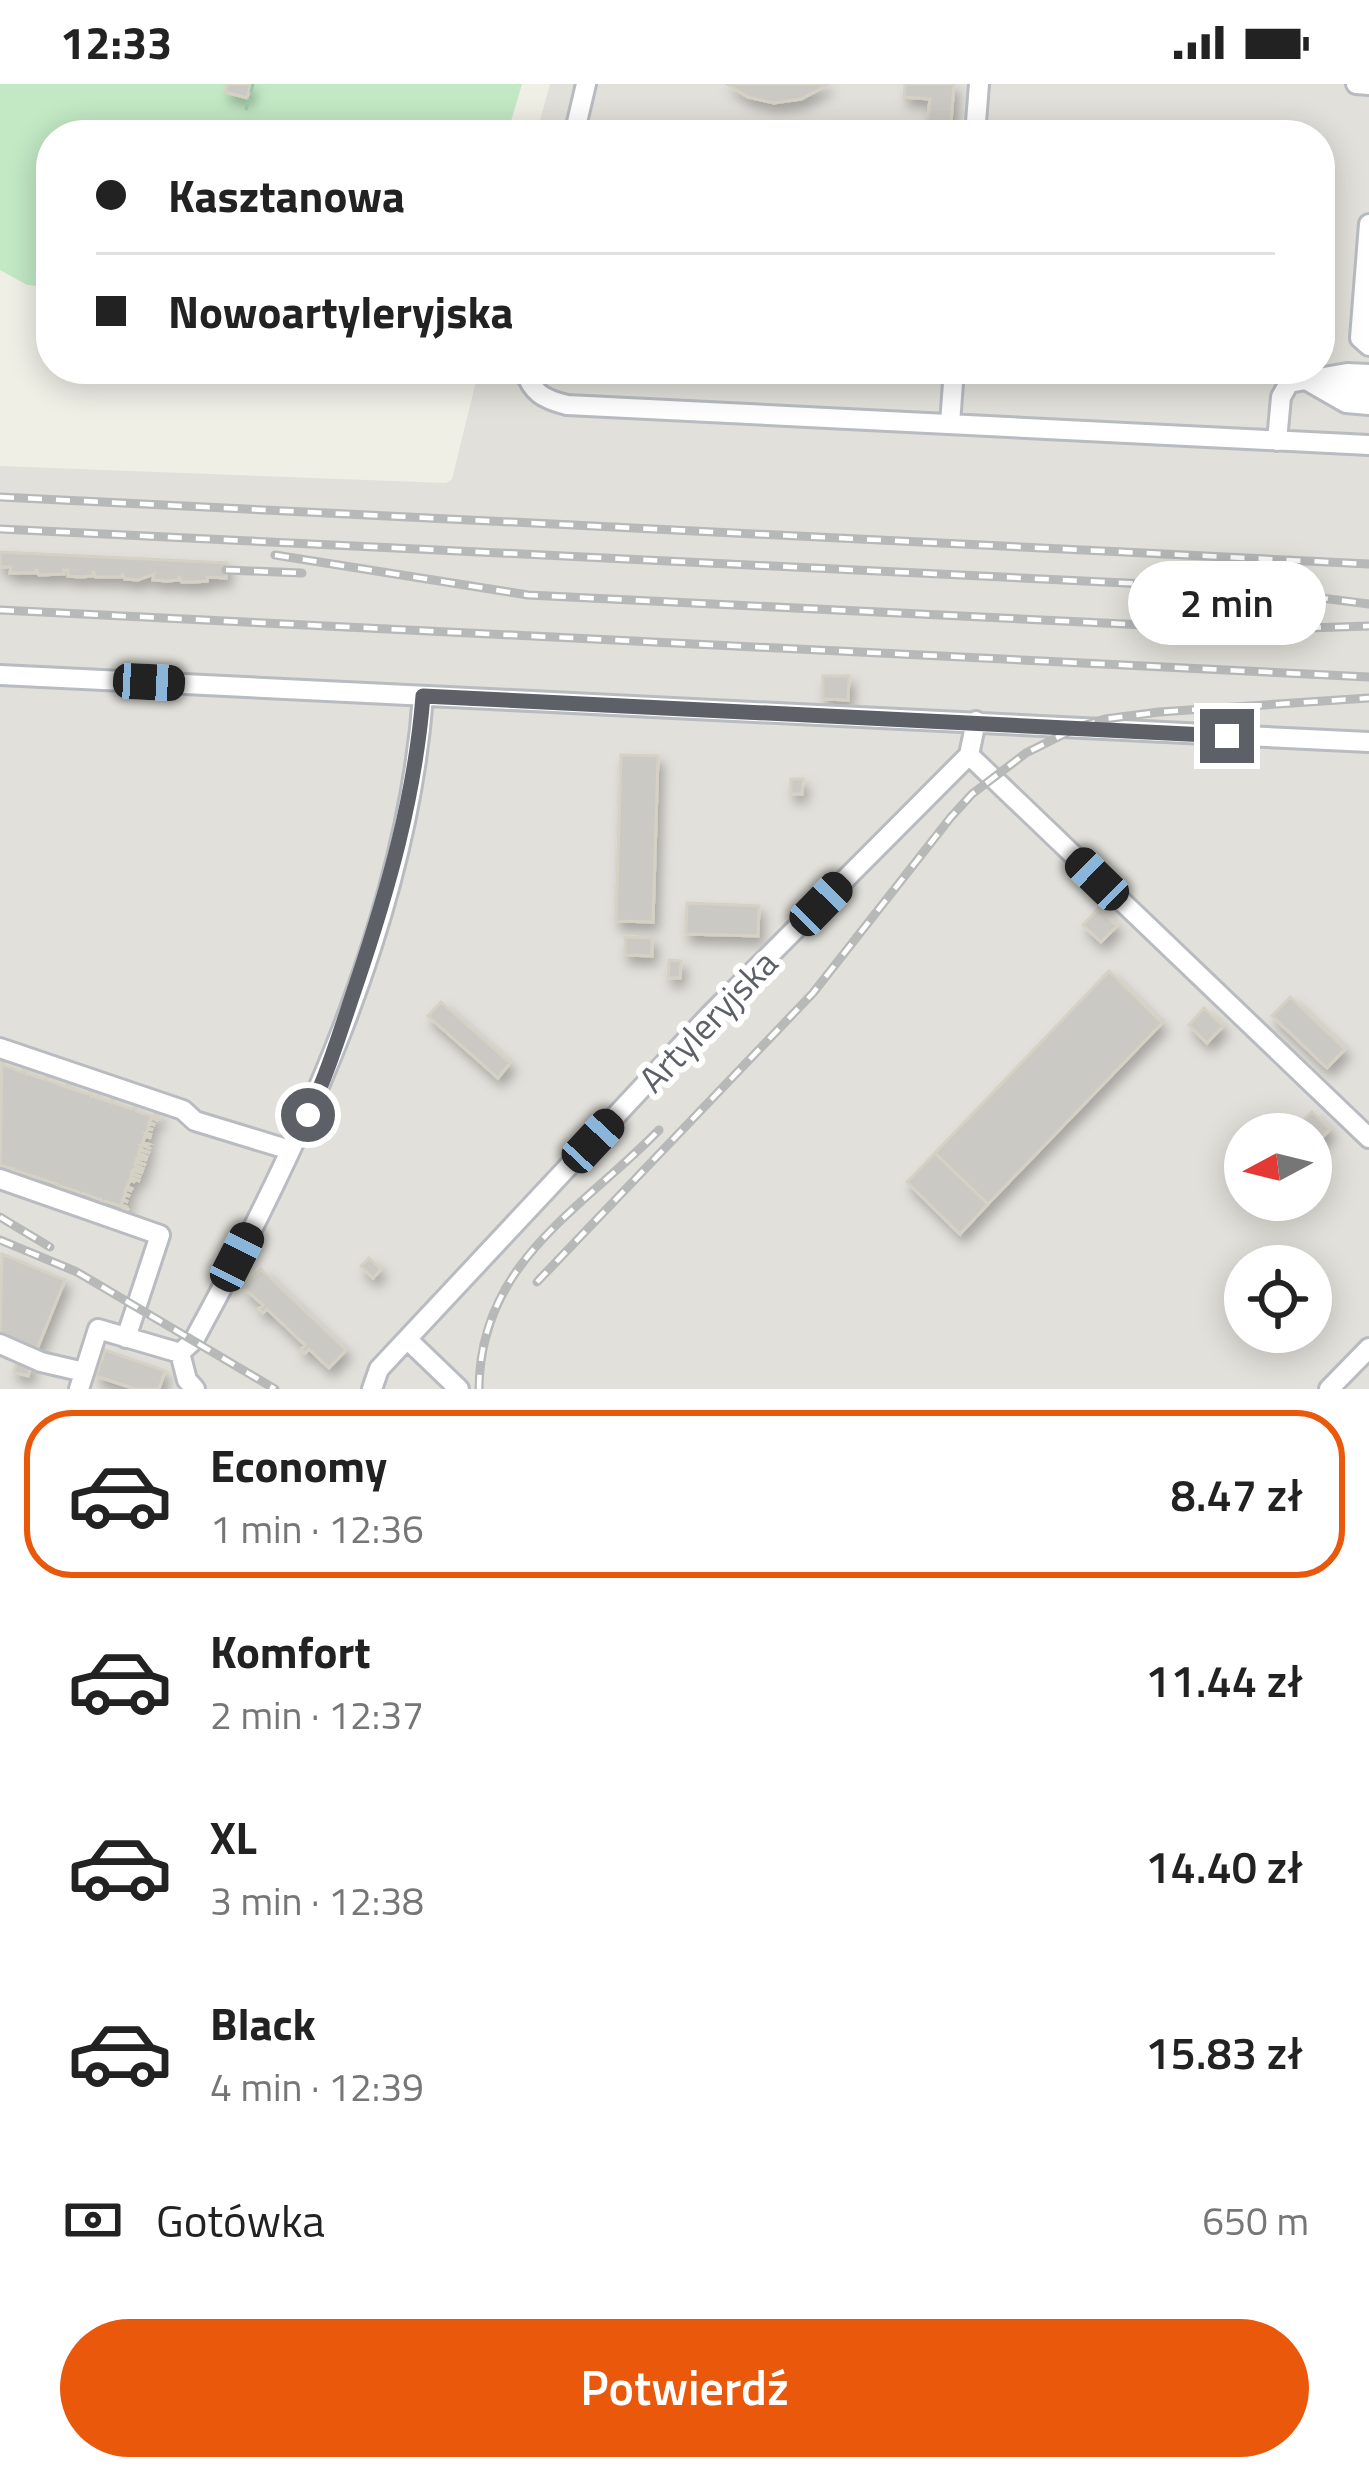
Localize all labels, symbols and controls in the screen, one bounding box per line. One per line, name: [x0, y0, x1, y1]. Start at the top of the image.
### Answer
text: 12:33: [60, 8, 172, 76]
text: Kasztanowa: [168, 161, 405, 229]
text: Nowoartyleryjska: [168, 277, 514, 345]
callout: 2 min: [1128, 562, 1326, 646]
text: 2 min: [1180, 573, 1274, 632]
car: [112, 662, 186, 702]
route end: [1200, 709, 1254, 763]
car: [1059, 841, 1135, 917]
car: [783, 866, 859, 942]
street label: Artyleryjska: [625, 937, 790, 1105]
route start: [281, 1088, 335, 1142]
car: [555, 1102, 631, 1180]
north arrow: [1224, 1113, 1332, 1221]
map controls: [1224, 1113, 1332, 1353]
car: [205, 1217, 269, 1297]
button: locate: [1224, 1245, 1332, 1353]
text: Economy: [210, 1431, 387, 1499]
icon: car: [66, 1440, 174, 1548]
text: 8.47 zł: [1171, 1460, 1303, 1528]
text: 1 min · 12:36: [210, 1499, 424, 1558]
text: Komfort: [210, 1617, 371, 1685]
icon: car: [66, 1626, 174, 1734]
text: 11.44 zł: [1145, 1646, 1303, 1714]
text: 2 min · 12:37: [210, 1685, 424, 1744]
text: XL: [210, 1803, 257, 1871]
icon: car: [66, 1812, 174, 1920]
text: 14.40 zł: [1145, 1832, 1303, 1900]
text: 3 min · 12:38: [210, 1871, 424, 1930]
text: Black: [210, 1989, 316, 2057]
icon: car: [66, 1998, 174, 2106]
text: 15.83 zł: [1145, 2018, 1303, 2086]
text: 4 min · 12:39: [210, 2057, 424, 2116]
text: Gotówka: [156, 2186, 325, 2254]
icon: cash: [60, 2187, 126, 2253]
text: 650 m: [1202, 2191, 1309, 2250]
button: Potwierdź: [60, 2319, 1309, 2457]

